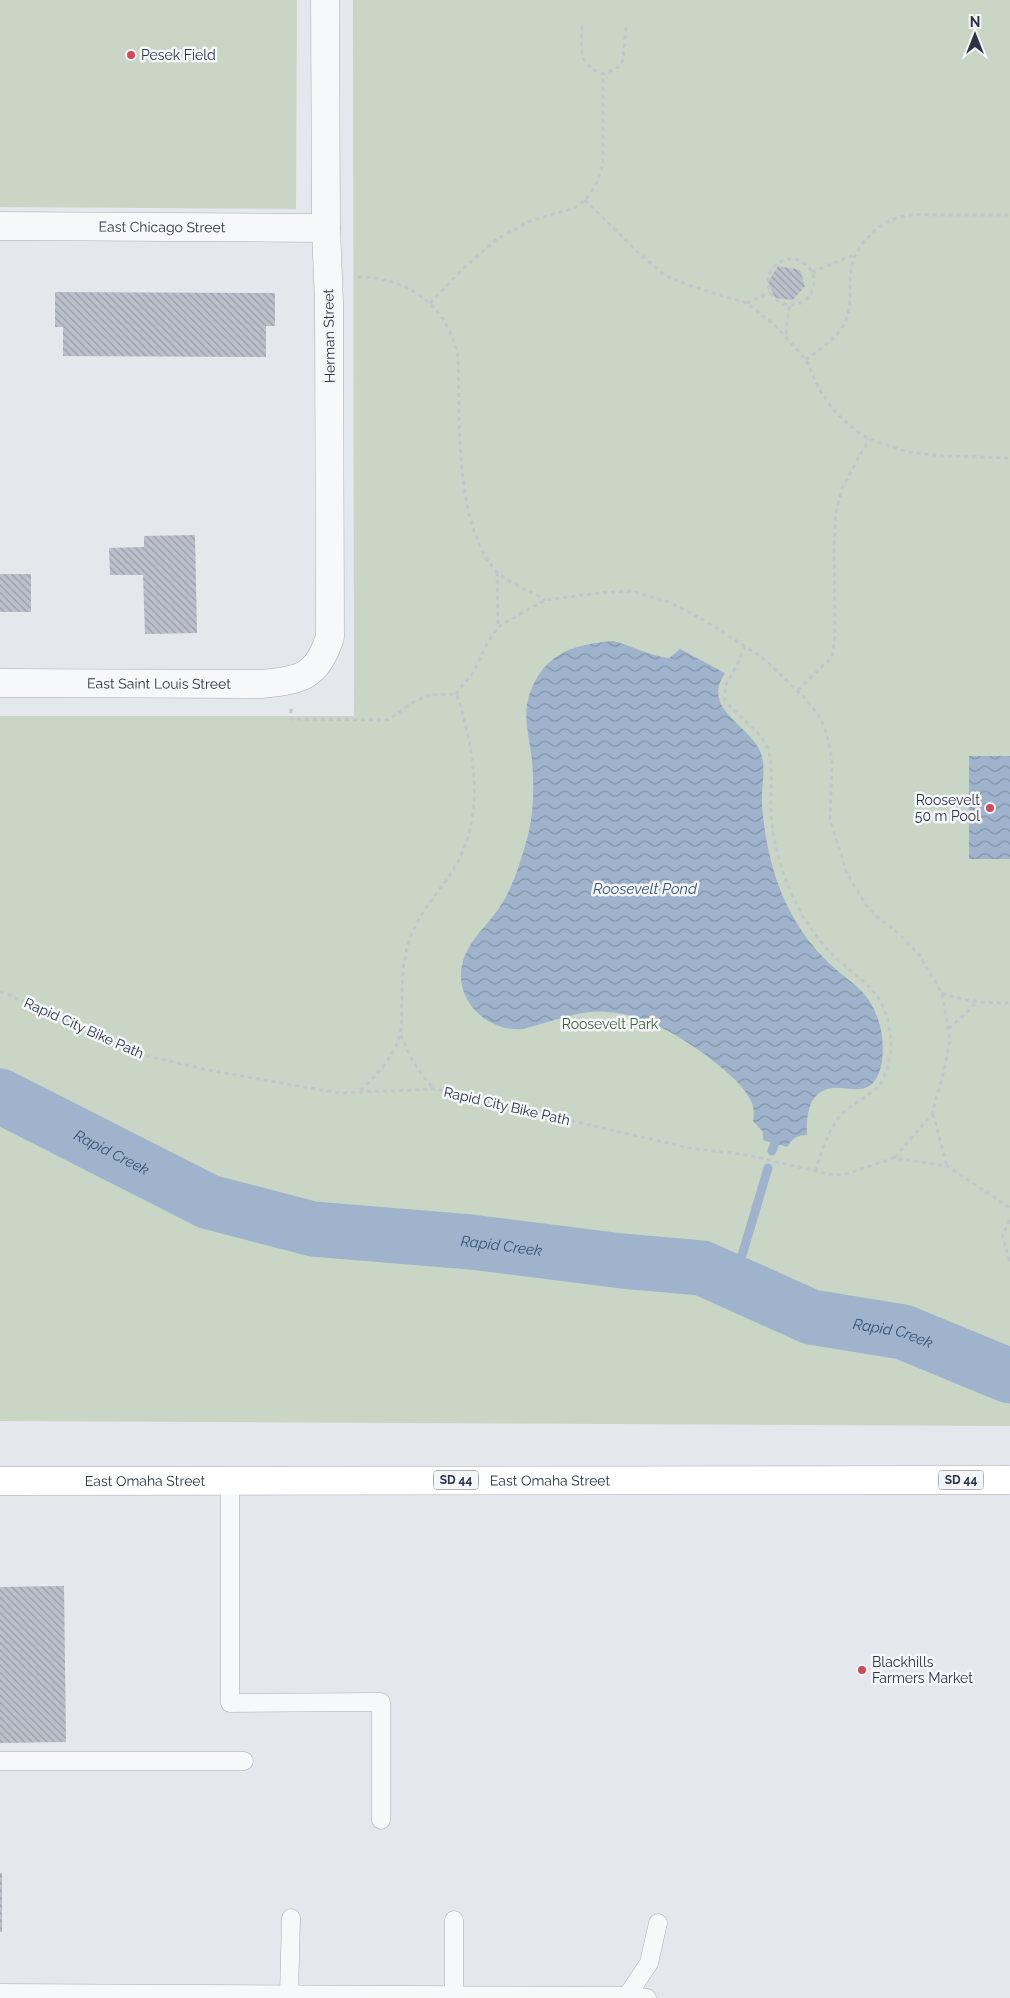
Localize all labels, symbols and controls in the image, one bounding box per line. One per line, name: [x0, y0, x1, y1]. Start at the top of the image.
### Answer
north arrow: [950, 10, 1000, 60]
text: N: [970, 14, 980, 30]
place label: Pesek Field: [141, 47, 216, 63]
marker: Pesek Field: [125, 49, 137, 61]
street label: East Chicago Street: [99, 219, 226, 235]
street label: Herman Street: [320, 288, 338, 383]
street label: East Saint Louis Street: [87, 675, 231, 692]
place label: Roosevelt 50 m Pool: [915, 792, 980, 824]
marker: Roosevelt 50 m Pool: [984, 802, 996, 814]
water label: Roosevelt Pond: [593, 880, 698, 898]
street label: Rapid City Bike Path: [22, 994, 146, 1062]
park label: Roosevelt Park: [562, 1016, 659, 1032]
street label: Rapid City Bike Path: [442, 1084, 572, 1128]
water label: Rapid Creek: [71, 1126, 152, 1179]
water label: Rapid Creek: [460, 1232, 543, 1260]
water label: Rapid Creek: [852, 1315, 935, 1352]
road number: SD 44: [434, 1470, 478, 1490]
road number: SD 44: [938, 1470, 984, 1490]
street label: East Omaha Street: [490, 1472, 611, 1489]
street label: East Omaha Street: [85, 1473, 206, 1489]
place label: Blackhills Farmers Market: [872, 1654, 973, 1686]
marker: Blackhills Farmers Market: [856, 1664, 868, 1676]

